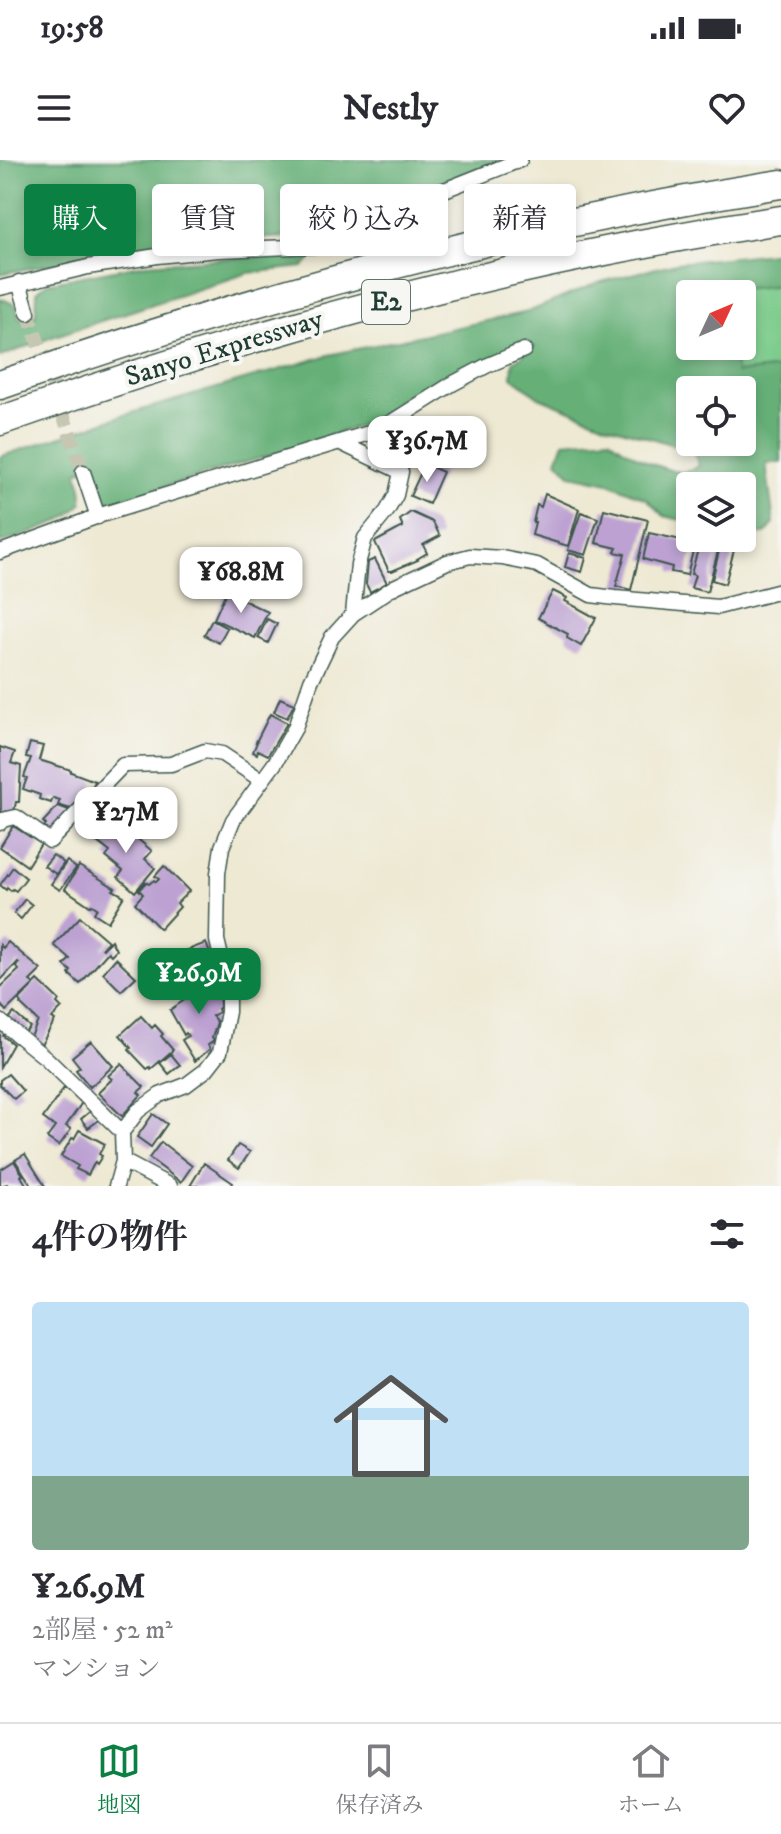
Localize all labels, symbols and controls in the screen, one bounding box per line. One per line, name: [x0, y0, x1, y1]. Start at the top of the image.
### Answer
text: 19:58: [40, 10, 104, 47]
icon: menu: [32, 86, 76, 130]
text: Nestly: [343, 86, 438, 131]
icon: heart: [705, 86, 749, 130]
chip: 購入: [24, 184, 136, 256]
chip: 賃貸: [152, 184, 264, 256]
chip: 絞り込み: [280, 184, 448, 256]
chip: 新着: [464, 184, 576, 256]
road number: E2: [362, 280, 410, 324]
north arrow: [676, 280, 756, 360]
map controls: [676, 280, 756, 552]
street label: Sanyo Expressway: [121, 301, 328, 395]
button: locate: [676, 376, 756, 456]
pin: ¥36.7M: [362, 416, 492, 484]
text: ¥36.7M: [386, 425, 468, 458]
button: layers: [676, 472, 756, 552]
pin: ¥68.8M: [176, 547, 306, 615]
text: ¥68.8M: [198, 556, 284, 589]
pin: ¥27M: [79, 787, 173, 855]
text: ¥27M: [92, 796, 160, 829]
pin: ¥26.9M: [134, 948, 264, 1016]
text: ¥26.9M: [156, 957, 242, 990]
icon: filters: [705, 1212, 749, 1256]
text: 4件の物件: [32, 1217, 188, 1259]
icon: home: [319, 1354, 463, 1498]
text: ¥26.9M: [32, 1566, 145, 1608]
text: 2部屋 · 52 m²: [32, 1614, 173, 1647]
text: マンション: [32, 1653, 161, 1686]
tab: 地図: [97, 1739, 141, 1819]
tab: 保存済み: [335, 1739, 424, 1819]
tab: ホーム: [618, 1739, 684, 1819]

